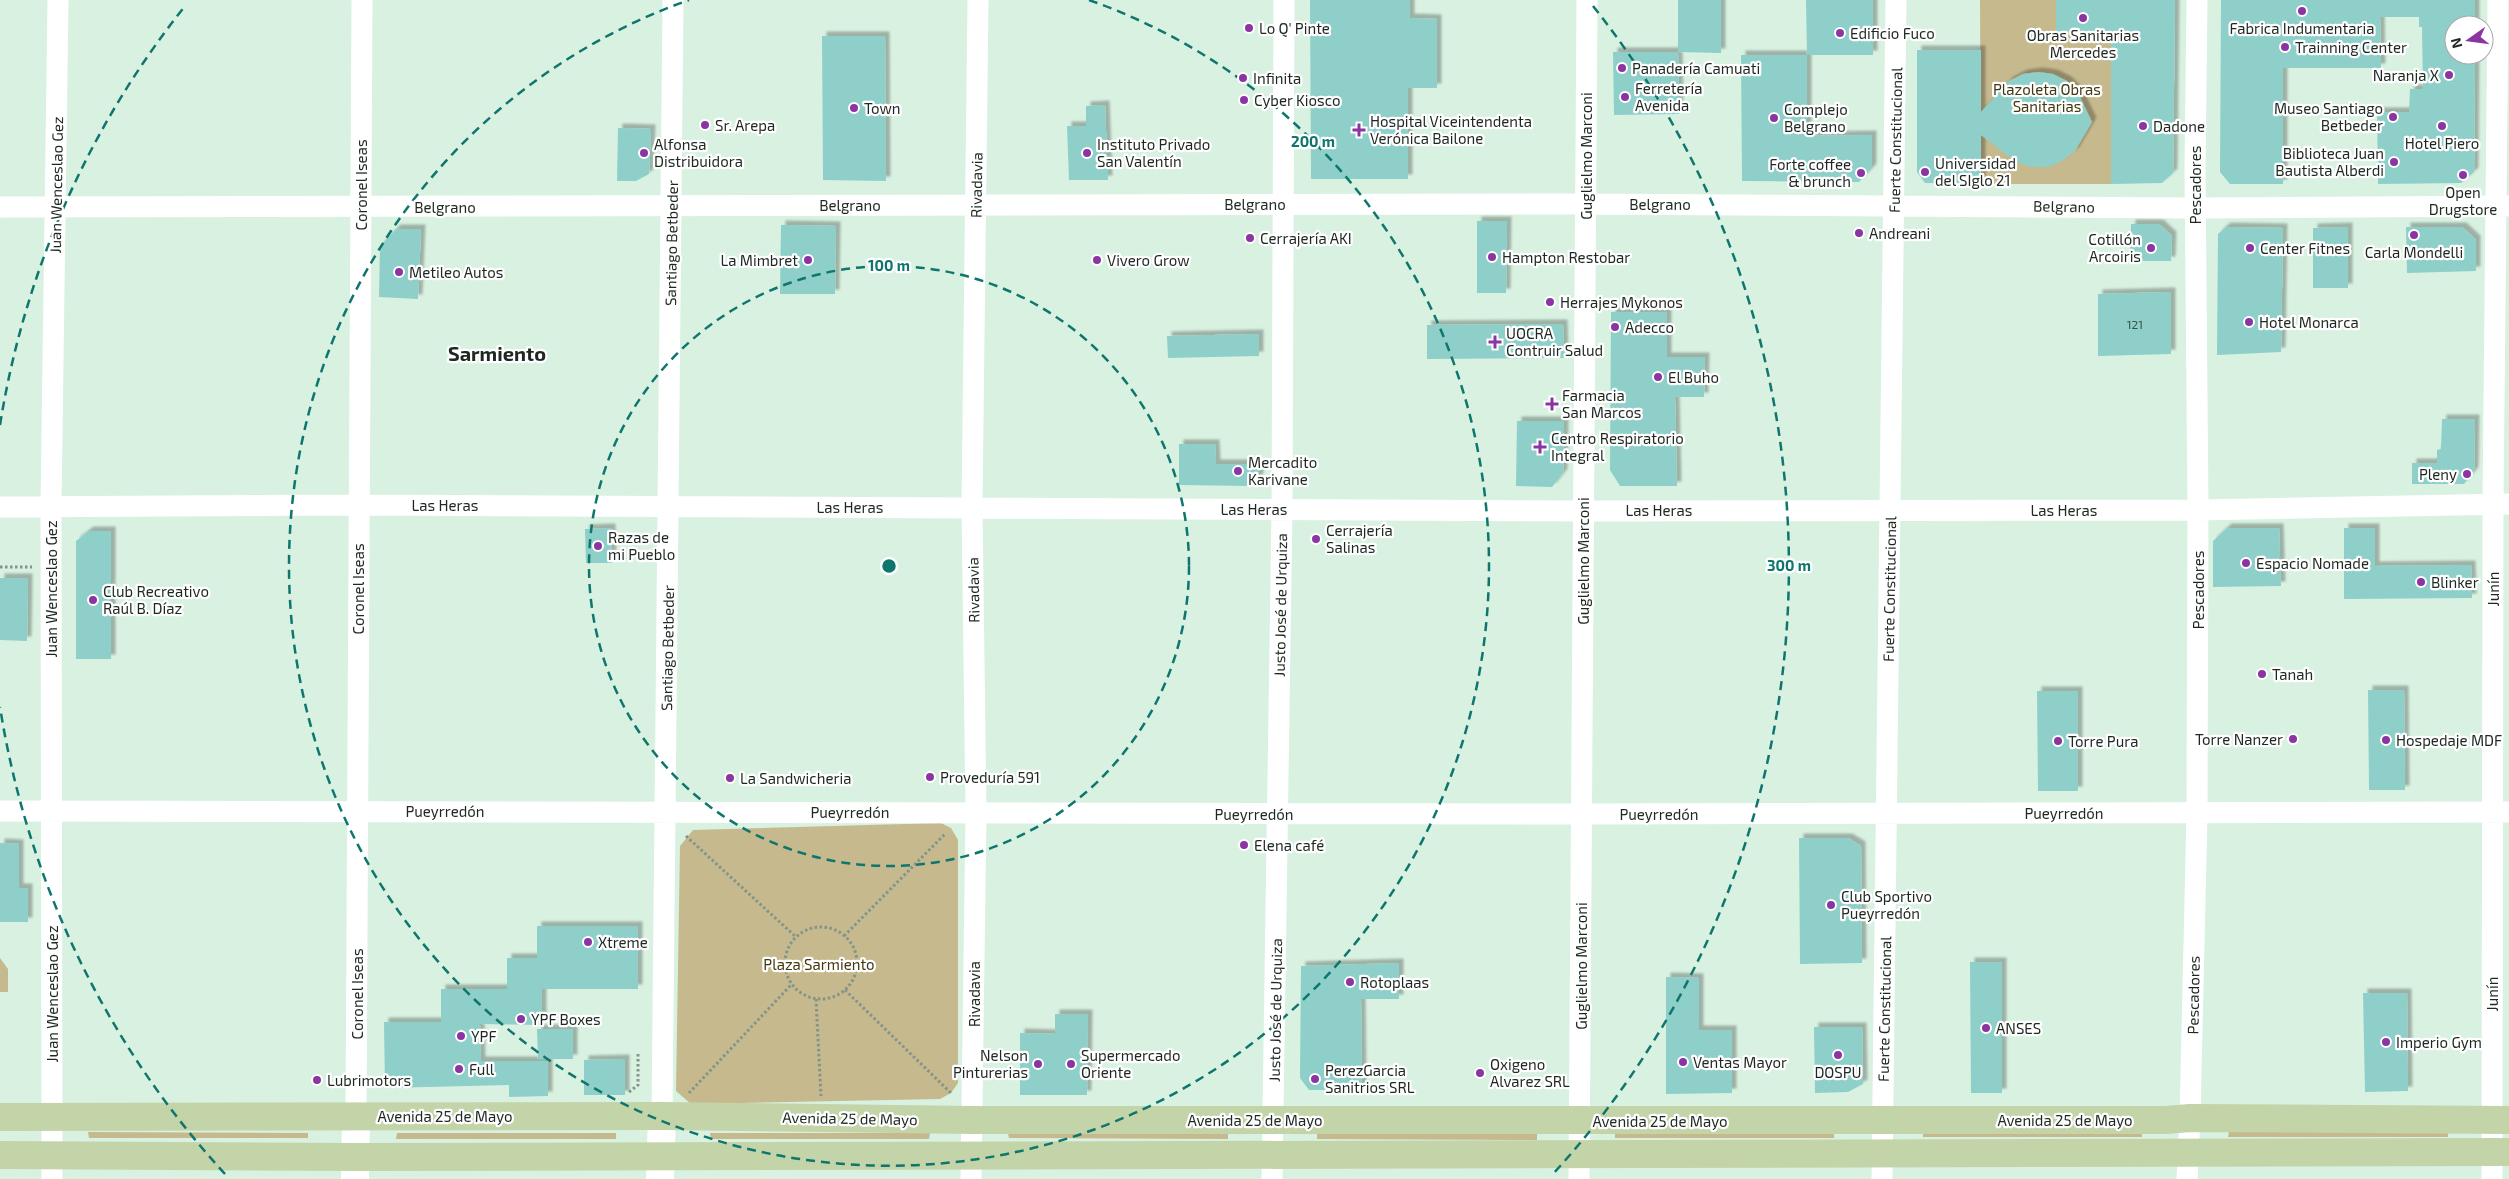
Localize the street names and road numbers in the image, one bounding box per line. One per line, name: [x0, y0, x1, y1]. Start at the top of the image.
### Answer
street label: Fuerte Constitucional: [1885, 66, 1905, 213]
street label: Guglielmo Marconi: [1577, 92, 1595, 220]
street label: Juan Wenceslao Gez: [46, 116, 66, 254]
street label: Coronel Iseas: [352, 139, 370, 231]
street label: Pescadores: [2186, 146, 2204, 224]
street label: Rivadavia: [966, 152, 986, 218]
street label: Santiago Betbeder: [661, 180, 681, 306]
street label: Belgrano: [1224, 195, 1286, 213]
street label: Belgrano: [1629, 195, 1691, 213]
street label: Belgrano: [819, 196, 881, 214]
street label: Belgrano: [2033, 196, 2095, 216]
street label: Belgrano: [414, 198, 476, 216]
street label: Las Heras: [412, 496, 478, 514]
street label: Guglielmo Marconi: [1574, 497, 1592, 625]
street label: Las Heras: [817, 498, 883, 516]
street label: Las Heras: [1221, 500, 1287, 518]
street label: Las Heras: [1626, 501, 1692, 519]
street label: Las Heras: [2031, 501, 2097, 519]
street label: Fuerte Constitucional: [1879, 515, 1899, 662]
street label: Juan Wenceslao Gez: [42, 520, 60, 658]
street label: Justo José de Urquiza: [1270, 533, 1290, 677]
street label: Coronel Iseas: [349, 543, 367, 635]
street label: Pescadores: [2189, 551, 2207, 629]
street label: Rivadavia: [963, 557, 983, 623]
street label: Junín: [2484, 572, 2502, 606]
street label: Santiago Betbeder: [657, 585, 677, 711]
street label: Pueyrredón: [405, 802, 485, 820]
street label: Pueyrredón: [810, 803, 890, 821]
street label: Pueyrredón: [2024, 804, 2104, 822]
street label: Pueyrredón: [1214, 805, 1294, 823]
street label: Pueyrredón: [1619, 805, 1699, 823]
street label: Guglielmo Marconi: [1572, 902, 1590, 1030]
street label: Juan Wenceslao Gez: [43, 925, 61, 1063]
street label: Fuerte Constitucional: [1874, 935, 1894, 1082]
street label: Justo José de Urquiza: [1265, 938, 1285, 1082]
street label: Coronel Iseas: [348, 948, 366, 1040]
street label: Pescadores: [2183, 956, 2203, 1034]
street label: Rivadavia: [965, 961, 983, 1027]
street label: Junín: [2483, 977, 2501, 1011]
street label: Avenida 25 de Mayo: [377, 1107, 513, 1125]
street label: Avenida 25 de Mayo: [782, 1108, 918, 1128]
street label: Avenida 25 de Mayo: [1187, 1111, 1323, 1129]
street label: Avenida 25 de Mayo: [1997, 1111, 2133, 1129]
street label: Avenida 25 de Mayo: [1592, 1112, 1728, 1130]

